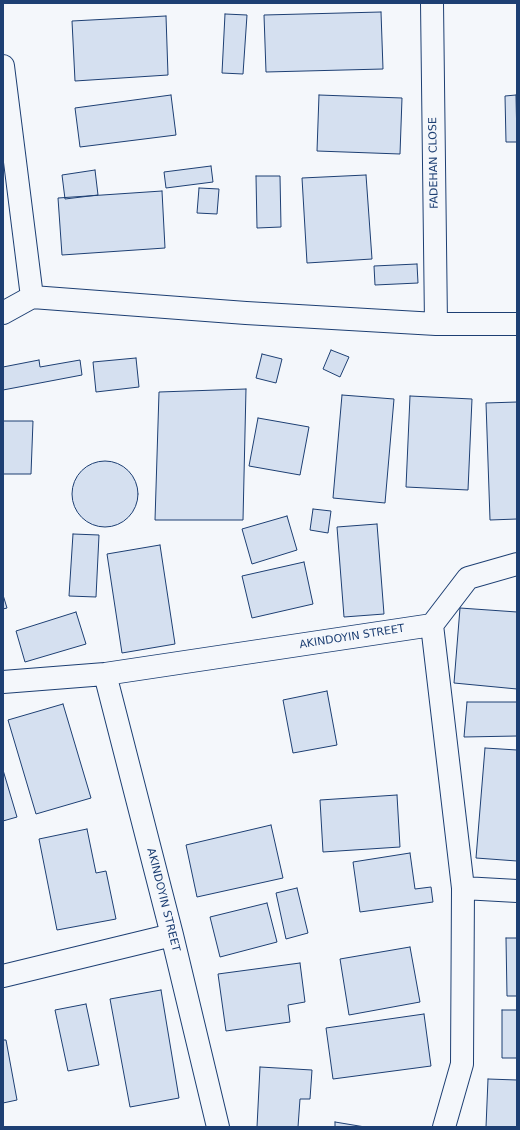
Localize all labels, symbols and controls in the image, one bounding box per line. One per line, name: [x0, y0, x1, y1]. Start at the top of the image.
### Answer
street label: FADEHAN CLOSE: [427, 117, 441, 209]
street label: AKINDOYIN STREET: [298, 622, 406, 652]
street label: AKINDOYIN STREET: [144, 847, 182, 953]

